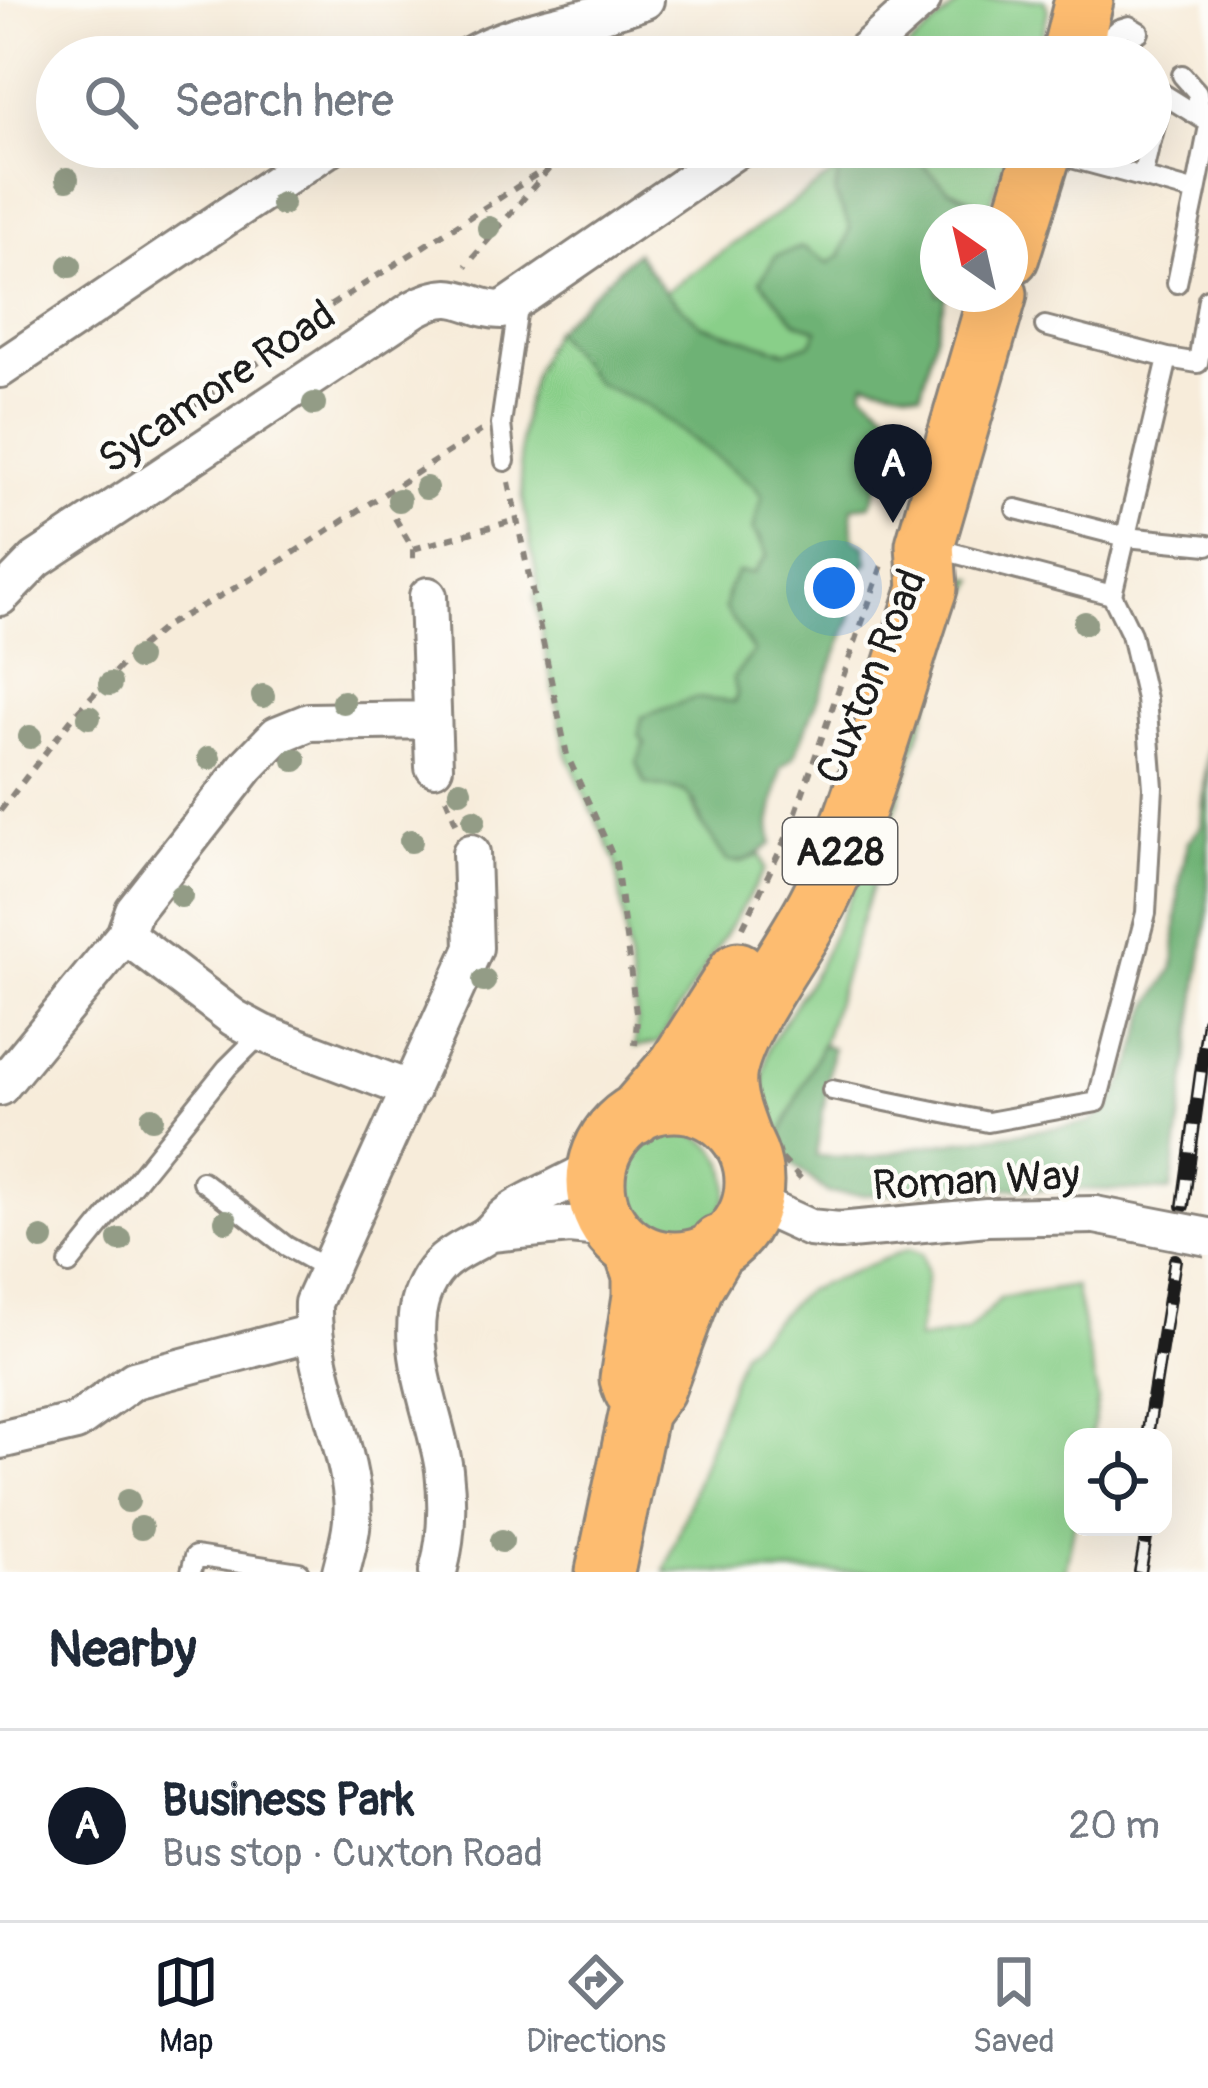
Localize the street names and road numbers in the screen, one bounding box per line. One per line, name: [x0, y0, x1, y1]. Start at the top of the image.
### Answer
street label: Sycamore Road: [89, 289, 345, 486]
street label: Cuxton Road: [805, 562, 938, 792]
road number: A228: [783, 818, 897, 884]
street label: Roman Way: [871, 1150, 1081, 1212]

